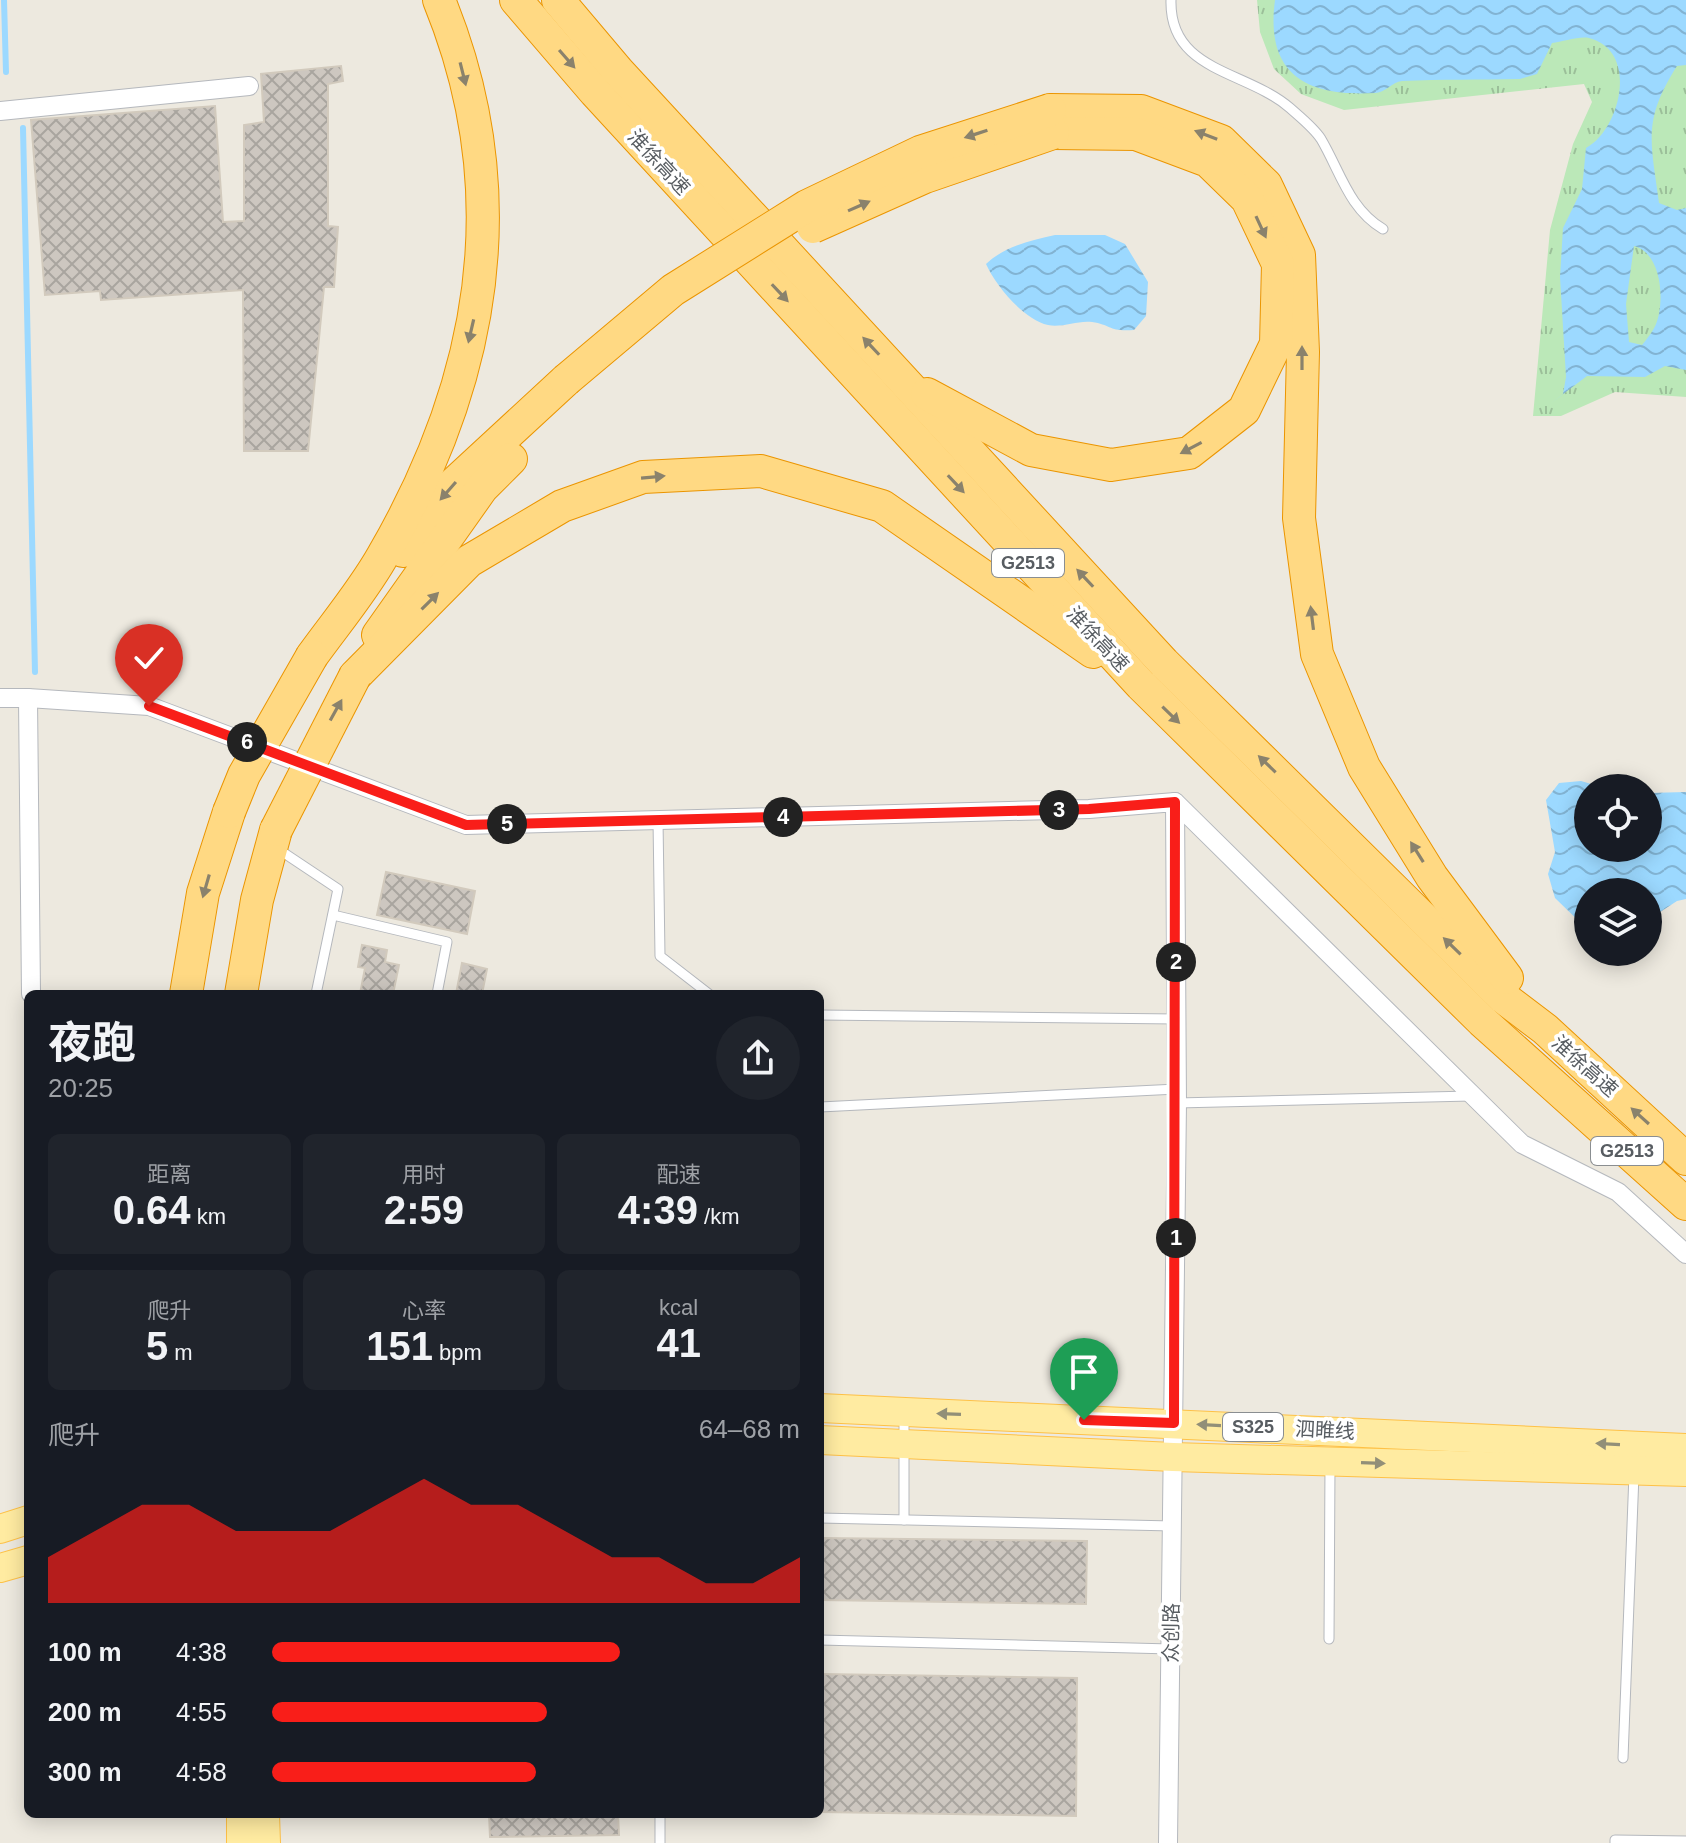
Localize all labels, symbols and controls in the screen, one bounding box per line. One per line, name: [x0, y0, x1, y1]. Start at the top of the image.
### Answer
one-way arrow: [558, 49, 575, 69]
one-way arrow: [458, 61, 470, 86]
street label: 淮徐高速: [624, 125, 694, 199]
one-way arrow: [964, 128, 988, 140]
one-way arrow: [1194, 128, 1218, 141]
one-way arrow: [847, 199, 871, 213]
one-way arrow: [1254, 215, 1267, 239]
one-way arrow: [770, 283, 788, 302]
one-way arrow: [465, 318, 477, 343]
one-way arrow: [863, 336, 881, 355]
one-way arrow: [1296, 345, 1308, 370]
one-way arrow: [1179, 441, 1202, 455]
one-way arrow: [641, 471, 666, 484]
one-way arrow: [946, 475, 964, 494]
one-way arrow: [440, 481, 457, 501]
road number: G2513: [992, 549, 1064, 577]
one-way arrow: [1077, 569, 1095, 588]
one-way arrow: [420, 592, 438, 611]
street label: 淮徐高速: [1063, 602, 1133, 676]
one-way arrow: [1305, 605, 1318, 630]
pin: [115, 624, 183, 706]
icon: check: [127, 636, 171, 680]
one-way arrow: [329, 699, 343, 722]
one-way arrow: [1161, 705, 1180, 724]
pin: 6: [227, 722, 267, 762]
text: 6: [241, 729, 253, 754]
one-way arrow: [1258, 755, 1277, 774]
map controls: [1574, 774, 1662, 966]
button: locate: [1574, 774, 1662, 862]
pin: 3: [1039, 790, 1079, 830]
pin: 4: [763, 797, 803, 837]
text: 3: [1053, 797, 1065, 822]
pin: 5: [487, 804, 527, 844]
text: 4: [777, 804, 789, 829]
text: 5: [501, 811, 513, 836]
one-way arrow: [1410, 842, 1425, 863]
one-way arrow: [199, 873, 211, 898]
button: layers: [1574, 878, 1662, 966]
one-way arrow: [1443, 938, 1462, 956]
pin: 2: [1156, 942, 1196, 982]
text: 2: [1170, 949, 1182, 974]
button: share: [716, 1016, 800, 1100]
text: 夜跑: [48, 1018, 136, 1067]
street label: 淮徐高速: [1548, 1031, 1622, 1101]
text: 20:25: [48, 1073, 113, 1103]
one-way arrow: [1630, 1108, 1650, 1125]
road number: G2513: [1591, 1137, 1663, 1165]
text: 距离: [147, 1162, 191, 1187]
text: 用时: [402, 1162, 446, 1187]
text: 配速: [657, 1162, 701, 1187]
text: 0.64: [113, 1188, 191, 1232]
text: 2:59: [384, 1188, 464, 1232]
text: 4:39: [618, 1188, 698, 1232]
text: km: [191, 1204, 226, 1229]
text: /km: [698, 1204, 739, 1229]
pin: 1: [1156, 1218, 1196, 1258]
text: 1: [1170, 1225, 1182, 1250]
text: kcal: [659, 1295, 698, 1320]
text: 爬升: [147, 1298, 191, 1323]
text: 心率: [402, 1298, 446, 1323]
text: 41: [656, 1321, 701, 1365]
text: 5: [146, 1324, 168, 1368]
text: 151: [366, 1324, 433, 1368]
pin: [1050, 1338, 1118, 1420]
text: m: [168, 1340, 193, 1365]
text: bpm: [433, 1340, 482, 1365]
icon: arrive: [1062, 1350, 1106, 1394]
one-way arrow: [936, 1408, 961, 1421]
road number: S325: [1223, 1413, 1283, 1441]
text: 64–68 m: [699, 1414, 800, 1444]
street label: 泗睢线: [1294, 1417, 1356, 1443]
one-way arrow: [1196, 1418, 1221, 1431]
text: 爬升: [48, 1420, 100, 1450]
one-way arrow: [1595, 1437, 1620, 1450]
one-way arrow: [1361, 1457, 1387, 1469]
street label: 众创路: [1159, 1603, 1183, 1663]
text: 100 m: [48, 1637, 122, 1667]
text: 4:38: [176, 1637, 227, 1667]
text: 200 m: [48, 1697, 122, 1727]
text: 4:55: [176, 1697, 227, 1727]
text: 300 m: [48, 1757, 122, 1787]
text: 4:58: [176, 1757, 227, 1787]

